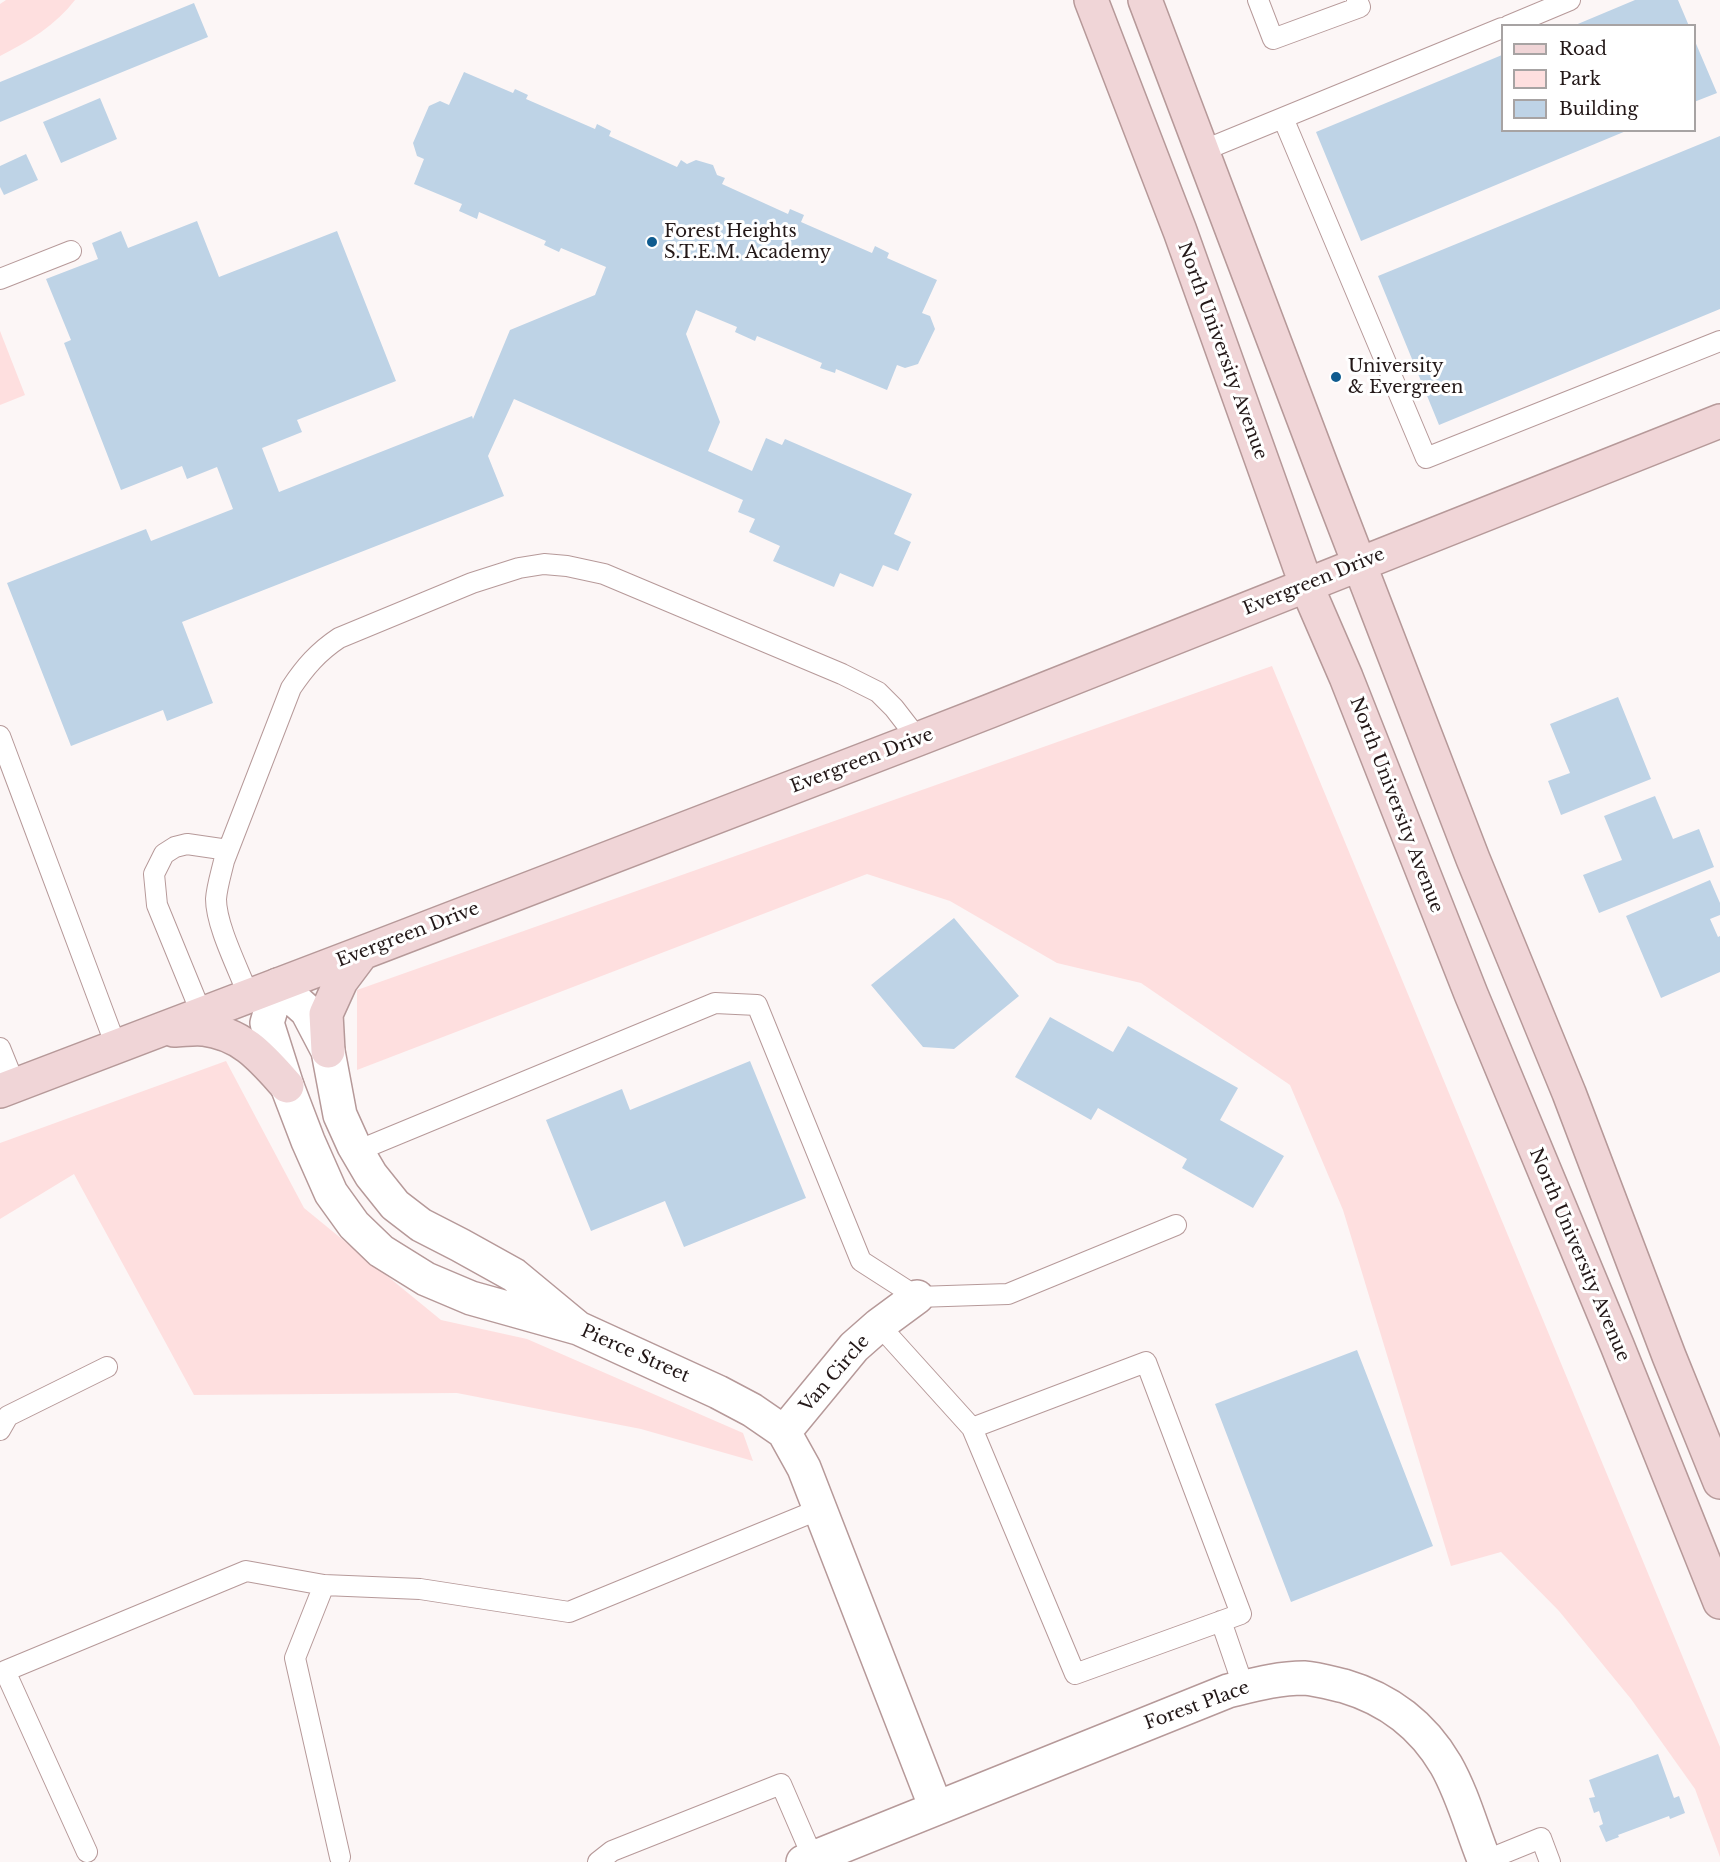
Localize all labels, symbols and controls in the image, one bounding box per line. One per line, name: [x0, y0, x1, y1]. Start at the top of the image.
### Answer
legend: [1501, 24, 1696, 132]
text: Road: [1559, 38, 1607, 60]
text: Park: [1559, 68, 1601, 90]
text: Building: [1559, 98, 1638, 120]
place label: Forest Heights S.T.E.M. Academy: [664, 221, 831, 264]
marker: Forest Heights S.T.E.M. Academy: [645, 235, 659, 249]
street label: North University Avenue: [1173, 239, 1271, 463]
place label: University & Evergreen: [1348, 356, 1463, 398]
marker: University & Evergreen: [1329, 370, 1343, 384]
street label: Evergreen Drive: [1240, 544, 1388, 620]
street label: North University Avenue: [1345, 694, 1447, 916]
street label: Evergreen Drive: [788, 724, 936, 798]
street label: Evergreen Drive: [334, 898, 482, 972]
street label: North University Avenue: [1524, 1145, 1634, 1365]
street label: Pierce Street: [577, 1320, 693, 1388]
street label: Van Circle: [796, 1331, 874, 1417]
street label: Forest Place: [1142, 1677, 1252, 1735]

